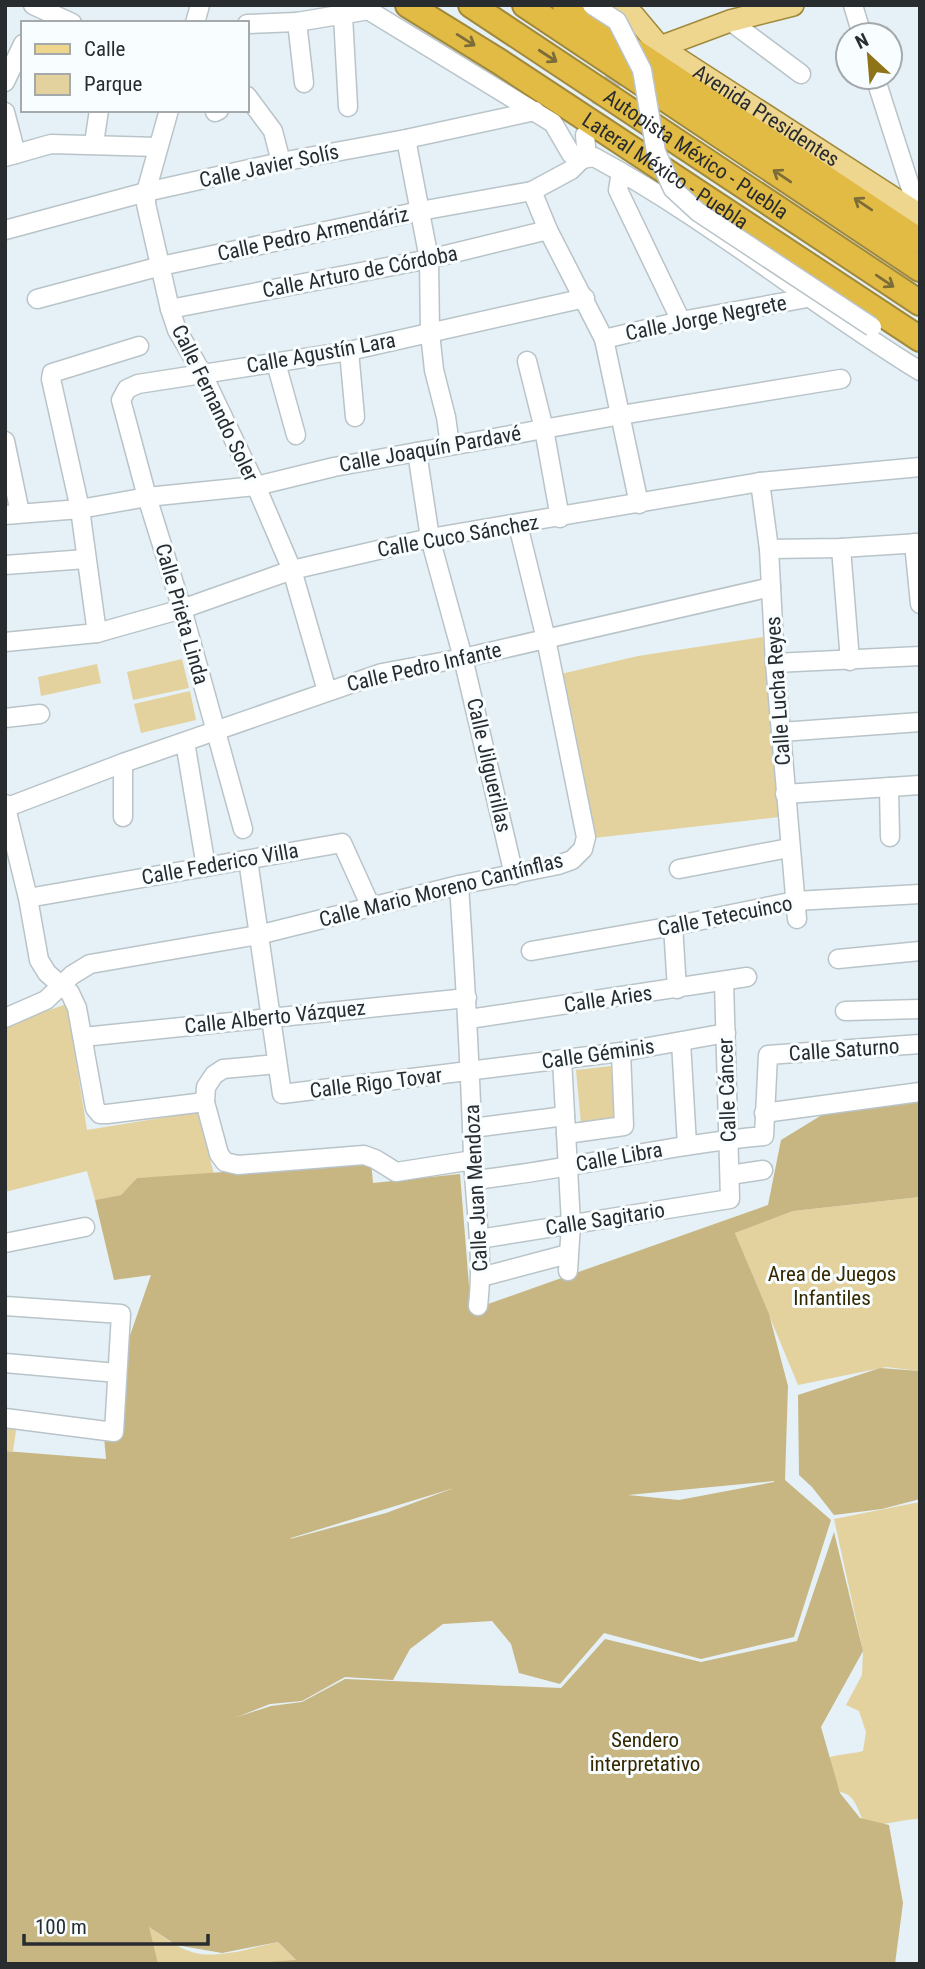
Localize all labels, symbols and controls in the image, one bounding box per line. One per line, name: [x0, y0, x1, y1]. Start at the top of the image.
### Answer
legend: [21, 21, 248, 112]
north arrow: [834, 21, 904, 91]
text: N: [851, 28, 872, 54]
one-way arrow: [456, 34, 476, 48]
text: Calle: [84, 37, 126, 61]
one-way arrow: [537, 49, 557, 63]
street label: Avenida Presidentes: [689, 60, 844, 172]
text: Parque: [84, 72, 142, 96]
street label: Autopista México - Puebla: [599, 84, 793, 224]
street label: Lateral México - Puebla: [578, 108, 753, 234]
street label: Calle Javier Solís: [197, 140, 341, 192]
one-way arrow: [773, 169, 792, 183]
one-way arrow: [854, 196, 873, 211]
street label: Calle Pedro Armendáriz: [215, 202, 411, 266]
street label: Calle Arturo de Córdoba: [260, 241, 460, 303]
one-way arrow: [875, 273, 894, 288]
street label: Calle Jorge Negrete: [623, 291, 789, 345]
street label: Calle Fernando Soler: [167, 321, 263, 485]
street label: Calle Agustín Lara: [245, 328, 397, 378]
street label: Calle Joaquín Pardavé: [337, 421, 523, 477]
street label: Calle Cuco Sánchez: [375, 510, 541, 562]
street label: Calle Prieta Linda: [150, 541, 214, 687]
street label: Calle Lucha Reyes: [761, 616, 795, 766]
street label: Calle Pedro Infante: [344, 638, 504, 696]
street label: Calle Jilguerillas: [462, 696, 516, 834]
street label: Calle Federico Villa: [140, 838, 300, 890]
street label: Calle Mario Moreno Cantínflas: [317, 848, 565, 932]
street label: Calle Tetecuinco: [656, 891, 794, 941]
street label: Calle Aries: [562, 981, 654, 1017]
street label: Calle Alberto Vázquez: [183, 996, 367, 1038]
street label: Calle Géminis: [540, 1034, 656, 1074]
street label: Calle Saturno: [788, 1034, 900, 1066]
street label: Calle Cáncer: [713, 1037, 741, 1143]
street label: Calle Rigo Tovar: [308, 1063, 444, 1103]
street label: Calle Juan Mendoza: [460, 1104, 492, 1272]
street label: Calle Libra: [574, 1138, 664, 1176]
street label: Calle Sagitario: [544, 1198, 666, 1240]
park label: Area de Juegos Infantiles: [768, 1262, 896, 1310]
park label: Sendero interpretativo: [590, 1728, 700, 1776]
scale bar: [24, 1902, 208, 1946]
text: 100 m: [35, 1915, 87, 1939]

